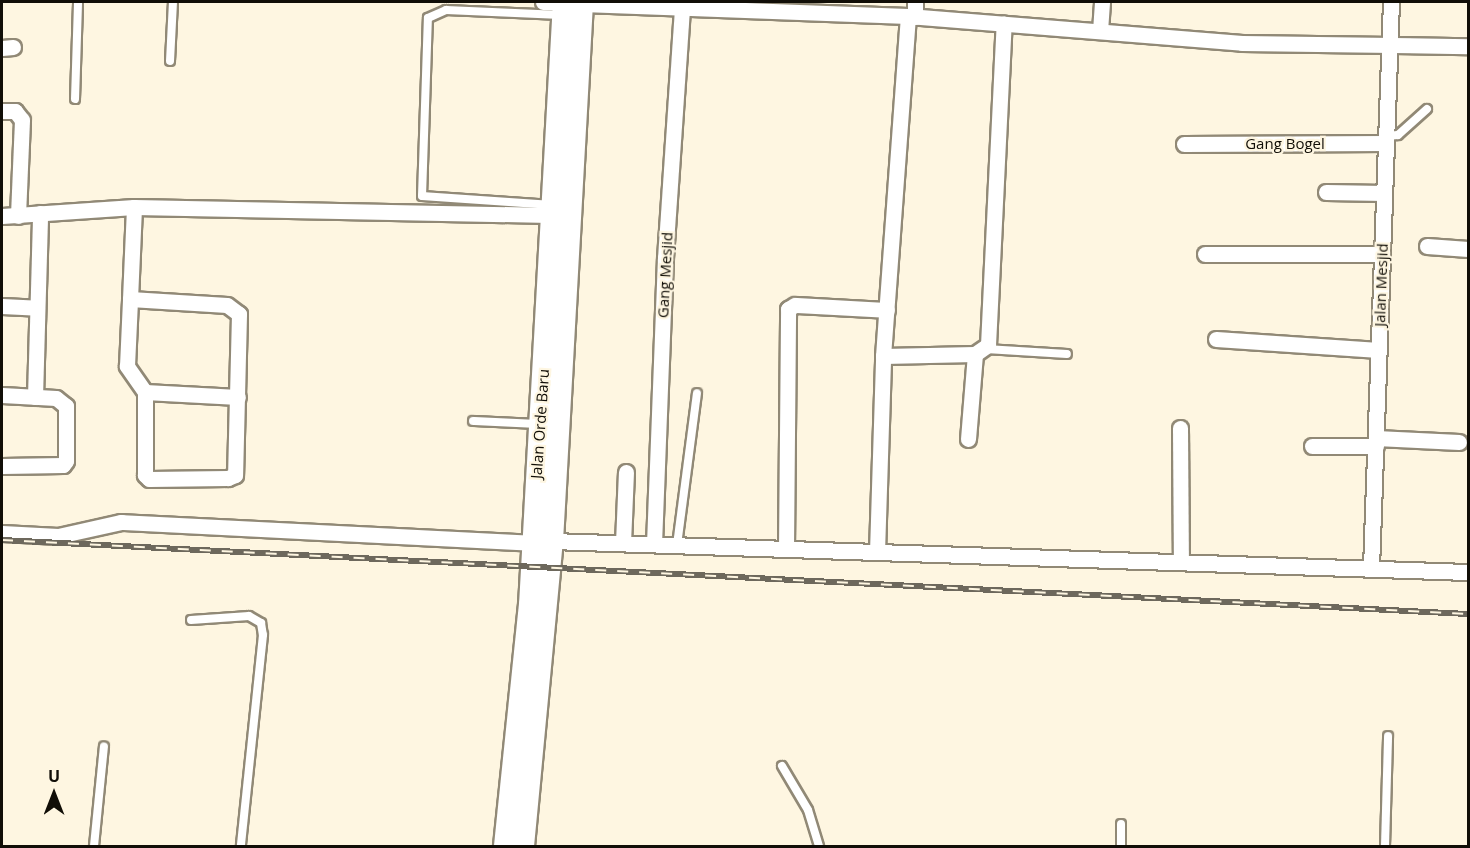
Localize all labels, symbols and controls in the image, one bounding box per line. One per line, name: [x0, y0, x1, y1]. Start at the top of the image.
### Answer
street label: Gang Bogel: [1245, 135, 1325, 153]
street label: Gang Mesjid: [654, 231, 676, 319]
street label: Jalan Mesjid: [1371, 243, 1391, 327]
street label: Jalan Orde Baru: [527, 368, 553, 480]
north arrow: [24, 764, 84, 824]
text: U: [48, 765, 60, 787]

